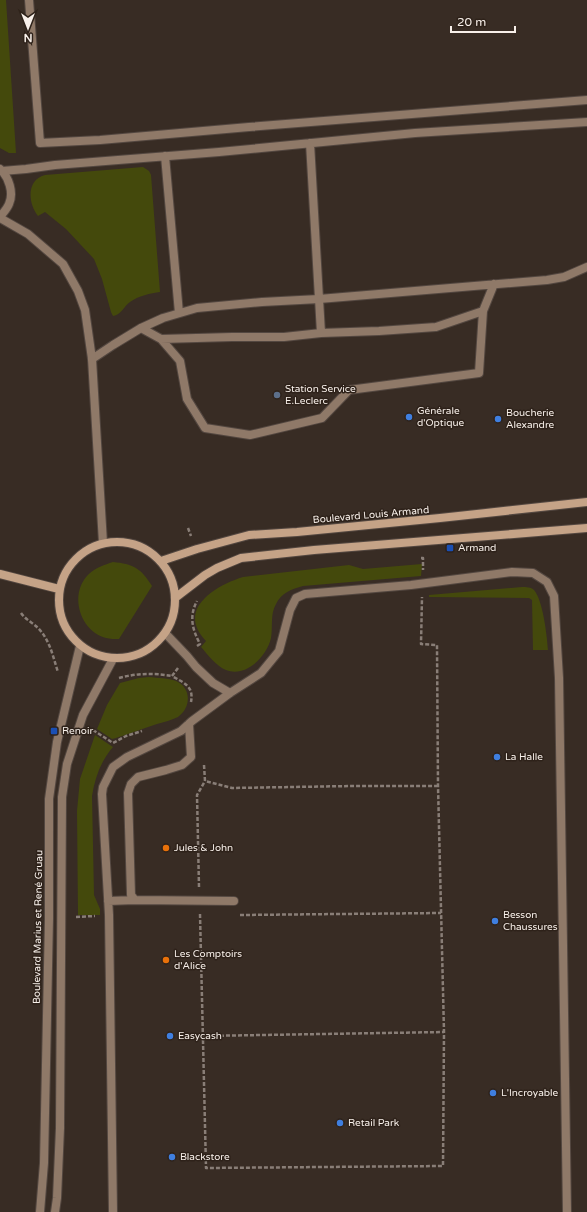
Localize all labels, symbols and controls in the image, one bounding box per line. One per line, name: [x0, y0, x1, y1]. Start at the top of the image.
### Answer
north arrow: [8, 8, 48, 48]
scale bar: [451, 8, 515, 34]
text: 20 m: [457, 15, 486, 29]
text: N: [24, 31, 32, 44]
place label: Station Service E.Leclerc: [285, 383, 356, 407]
marker: Station Service E.Leclerc: [272, 390, 282, 400]
place label: Générale d'Optique: [417, 405, 465, 429]
place label: Boucherie Alexandre: [506, 407, 555, 431]
marker: Générale d'Optique: [404, 412, 414, 422]
marker: Boucherie Alexandre: [493, 414, 503, 424]
street label: Boulevard Louis Armand: [312, 504, 430, 526]
place label: Armand: [458, 542, 496, 554]
marker: Armand: [445, 543, 455, 553]
place label: Renoir: [62, 725, 93, 737]
marker: Renoir: [49, 726, 59, 736]
place label: La Halle: [505, 751, 543, 763]
marker: La Halle: [492, 752, 502, 762]
place label: Jules & John: [174, 842, 233, 854]
marker: Jules & John: [161, 843, 171, 853]
street label: Boulevard Marius et René Gruau: [31, 850, 45, 1004]
place label: Besson Chaussures: [503, 909, 558, 933]
marker: Besson Chaussures: [490, 916, 500, 926]
place label: Les Comptoirs d'Alice: [174, 948, 242, 972]
marker: Les Comptoirs d'Alice: [161, 955, 171, 965]
place label: Easycash: [178, 1030, 222, 1042]
marker: Easycash: [165, 1031, 175, 1041]
place label: L'Incroyable: [501, 1087, 559, 1099]
marker: L'Incroyable: [488, 1088, 498, 1098]
place label: Retail Park: [348, 1117, 400, 1129]
marker: Retail Park: [335, 1118, 345, 1128]
place label: Blackstore: [180, 1151, 230, 1163]
marker: Blackstore: [167, 1152, 177, 1162]

